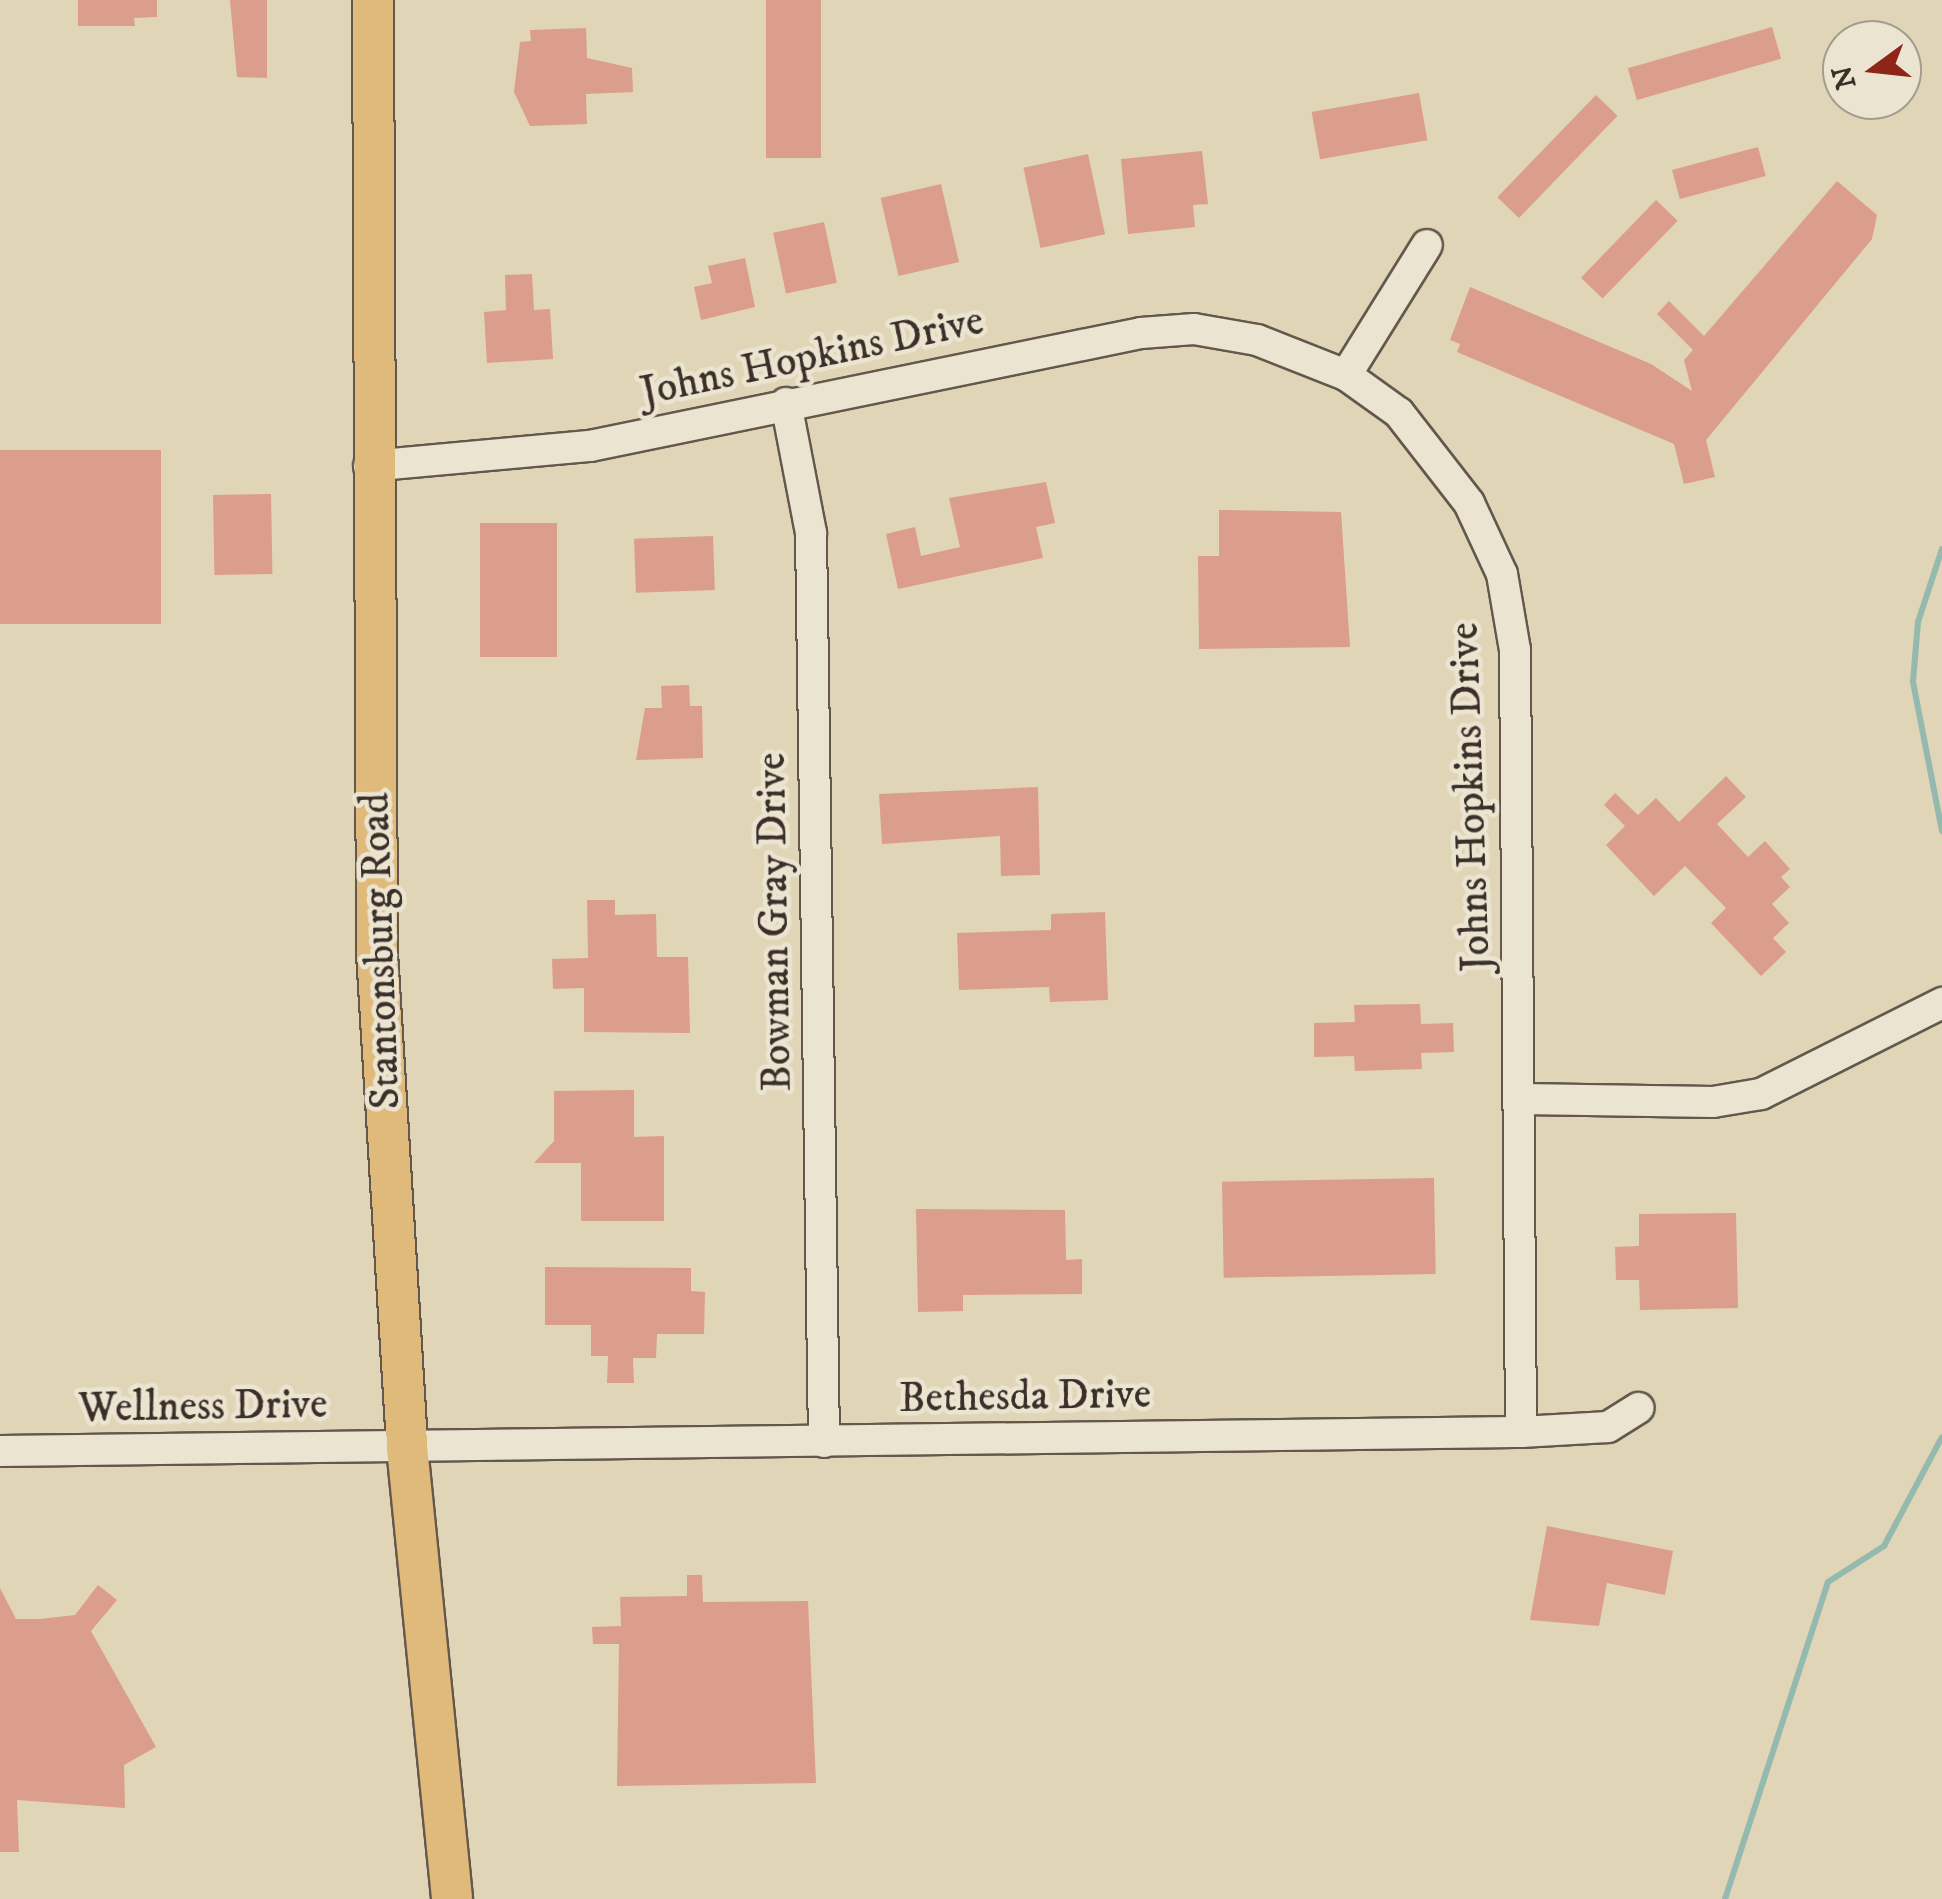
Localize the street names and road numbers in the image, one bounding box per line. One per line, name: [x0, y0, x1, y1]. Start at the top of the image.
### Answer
street label: Johns Hopkins Drive: [636, 296, 988, 418]
street label: Johns Hopkins Drive: [1440, 622, 1502, 972]
street label: Bowman Gray Drive: [747, 752, 803, 1092]
street label: Stantonsburg Road: [350, 792, 412, 1110]
street label: Bethesda Drive: [899, 1370, 1151, 1424]
street label: Wellness Drive: [78, 1380, 328, 1434]

